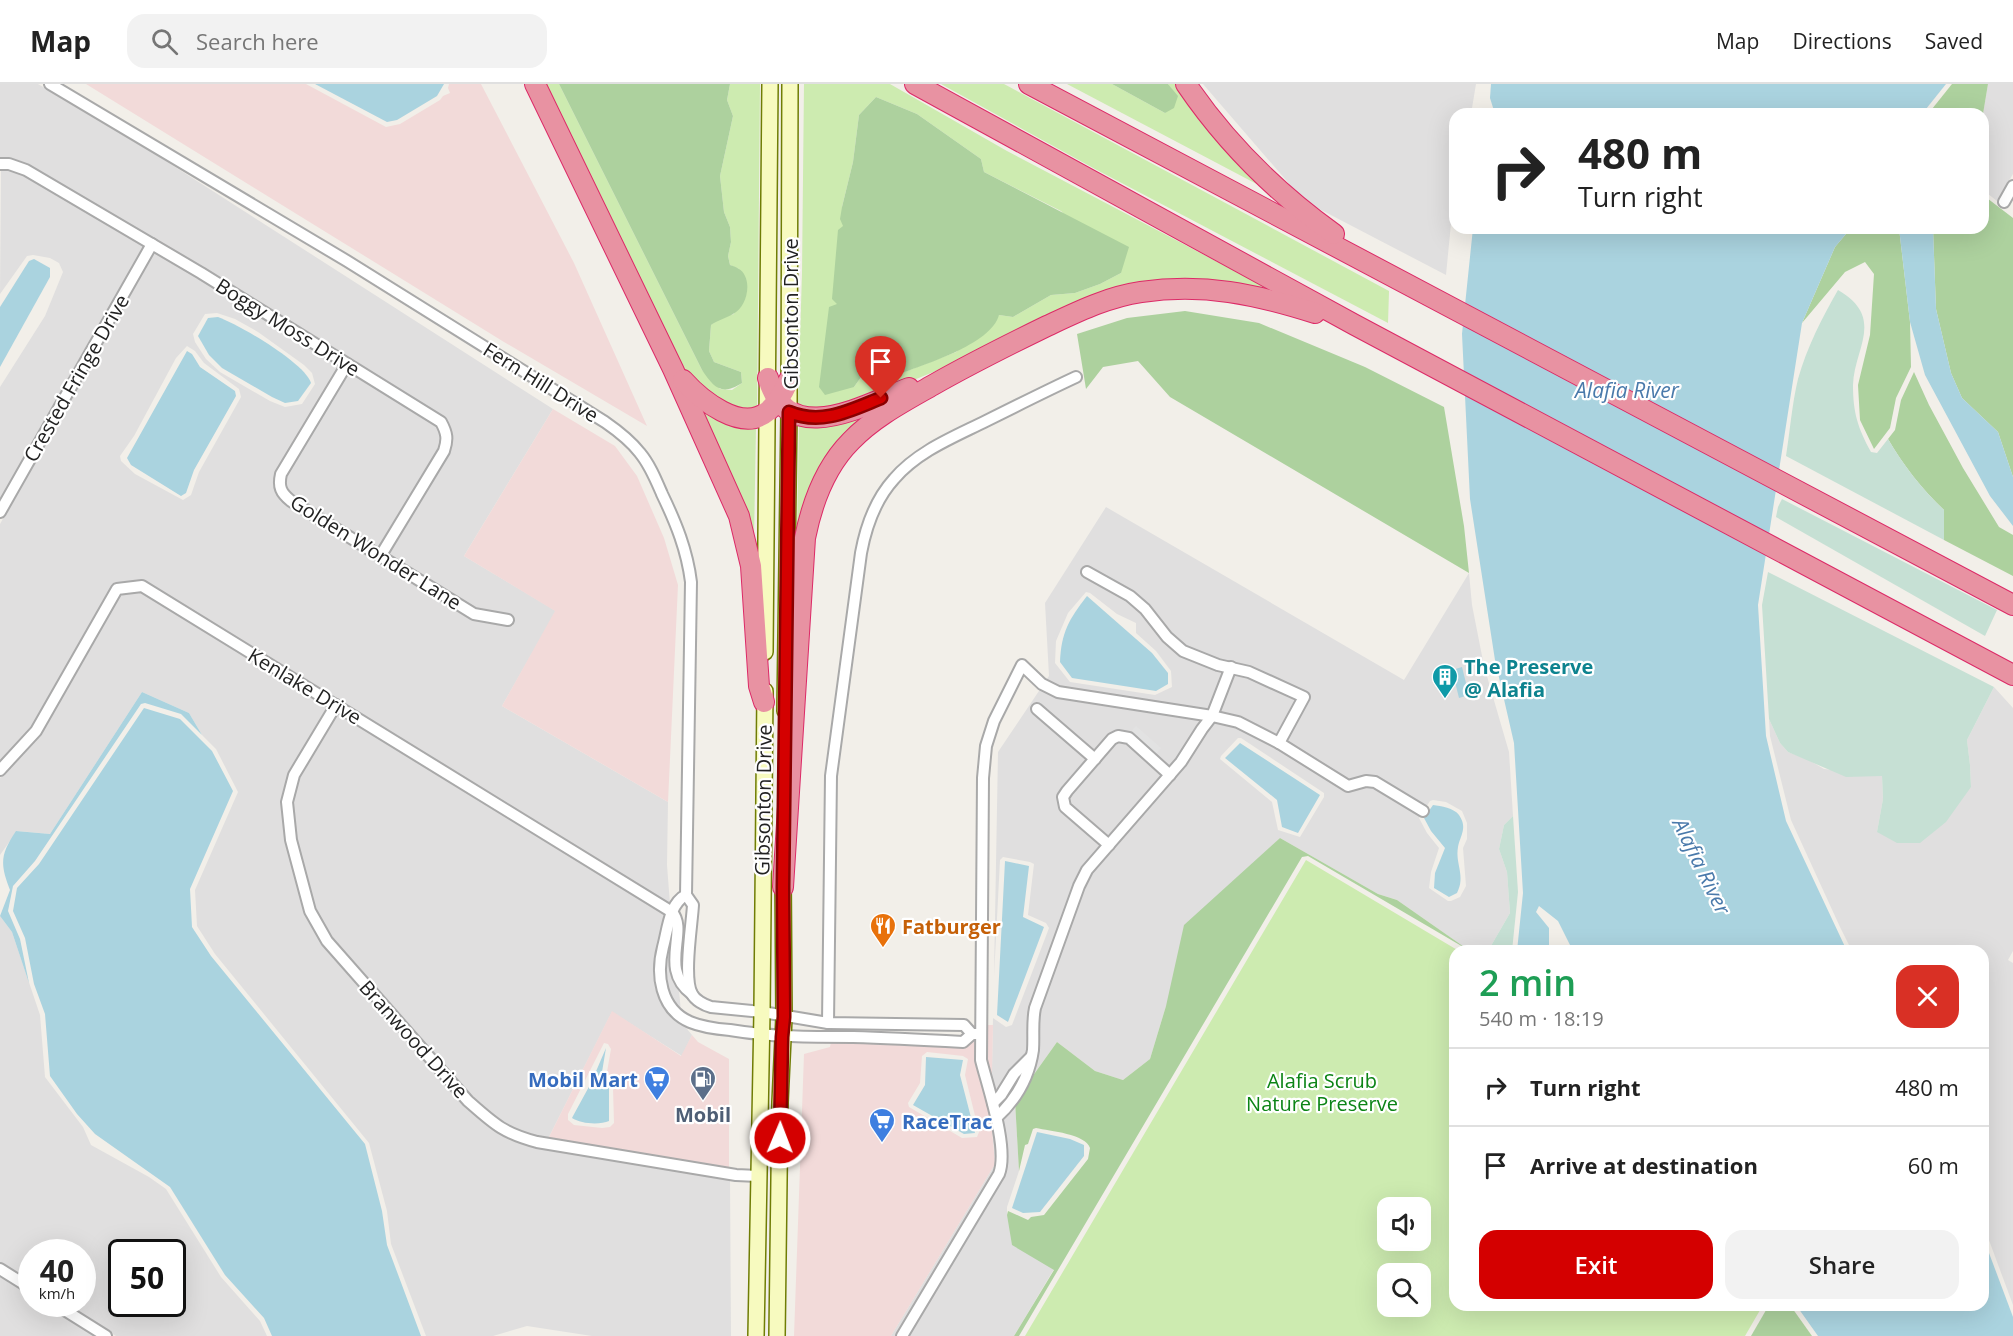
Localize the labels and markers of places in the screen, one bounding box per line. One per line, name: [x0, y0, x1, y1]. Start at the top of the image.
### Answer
pin: [855, 336, 906, 398]
place label: The Preserve @ Alafia: [1464, 653, 1593, 703]
building icon: The Preserve @ Alafia: [1430, 662, 1460, 700]
restaurant icon: Fatburger: [868, 911, 898, 949]
place label: Fatburger: [902, 913, 1001, 940]
supermarket icon: Mobil Mart: [642, 1064, 672, 1102]
fuel station icon: Mobil: [688, 1064, 718, 1102]
place label: Mobil Mart: [528, 1066, 638, 1093]
place label: Mobil: [675, 1101, 731, 1128]
supermarket icon: RaceTrac: [867, 1106, 897, 1144]
place label: RaceTrac: [902, 1108, 992, 1135]

